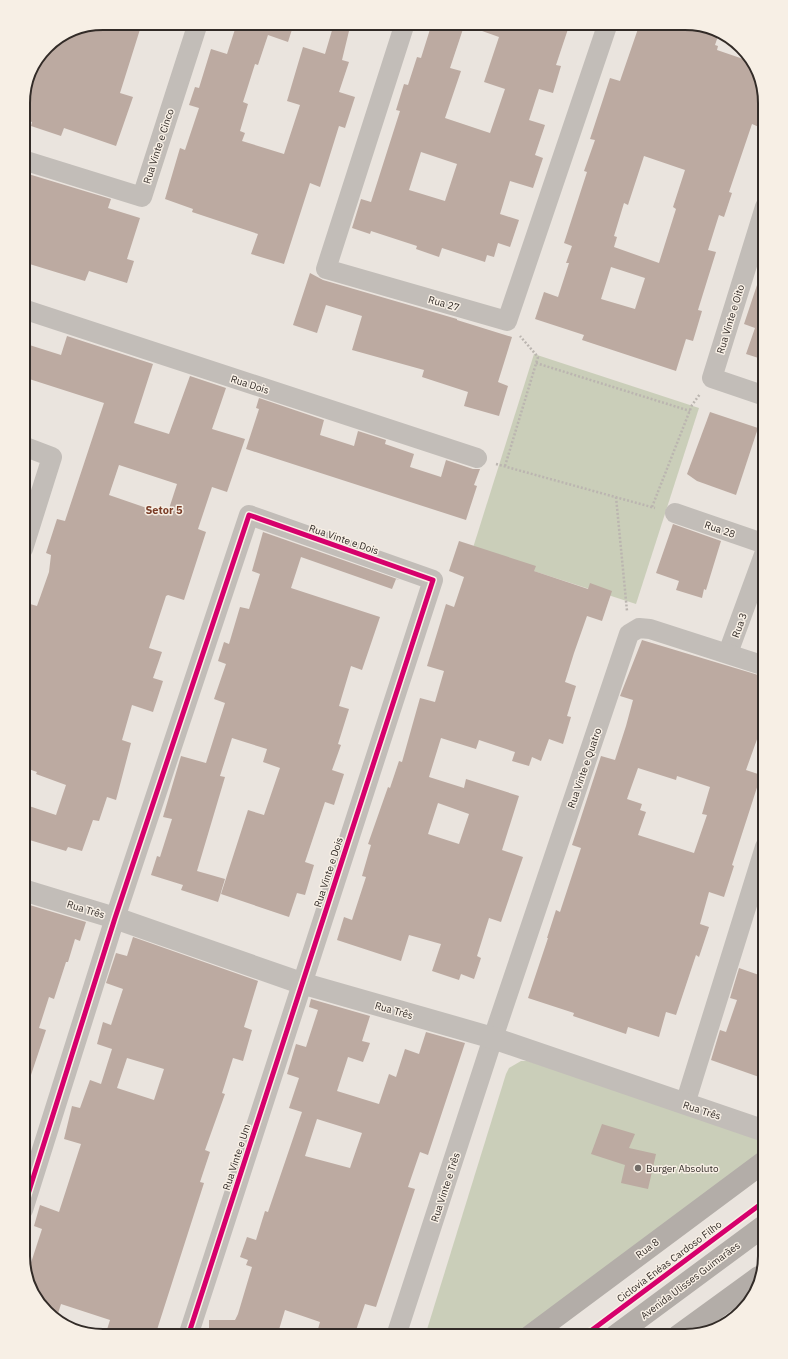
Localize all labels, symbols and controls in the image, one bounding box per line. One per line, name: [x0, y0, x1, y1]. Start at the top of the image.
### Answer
street label: Rua Vinte e Cinco: [140, 107, 177, 185]
street label: Rua Vinte e Oito: [714, 283, 747, 355]
street label: Rua 27: [427, 293, 461, 314]
street label: Rua Dois: [229, 372, 271, 397]
district label: Setor 5: [145, 503, 183, 517]
street label: Rua 28: [703, 518, 737, 541]
street label: Rua Vinte e Dois: [307, 521, 381, 558]
street label: Rua 3: [729, 611, 750, 640]
street label: Rua Vinte e Quatro: [565, 726, 604, 810]
street label: Rua Vinte e Dois: [311, 835, 346, 909]
street label: Rua Três: [65, 898, 107, 921]
street label: Rua Três: [373, 999, 415, 1022]
street label: Rua Três: [681, 1098, 723, 1123]
street label: Rua Vinte e Um: [220, 1122, 253, 1192]
street label: Rua Vinte e Três: [428, 1151, 463, 1224]
place label: Burger Absoluto: [646, 1162, 719, 1175]
marker: Burger Absoluto: [633, 1163, 643, 1173]
street label: Ciclovia Enéas Cardoso Filho: [614, 1217, 725, 1305]
street label: Rua 8: [633, 1235, 662, 1261]
street label: Avenida Ulisses Guimarães: [638, 1239, 743, 1322]

